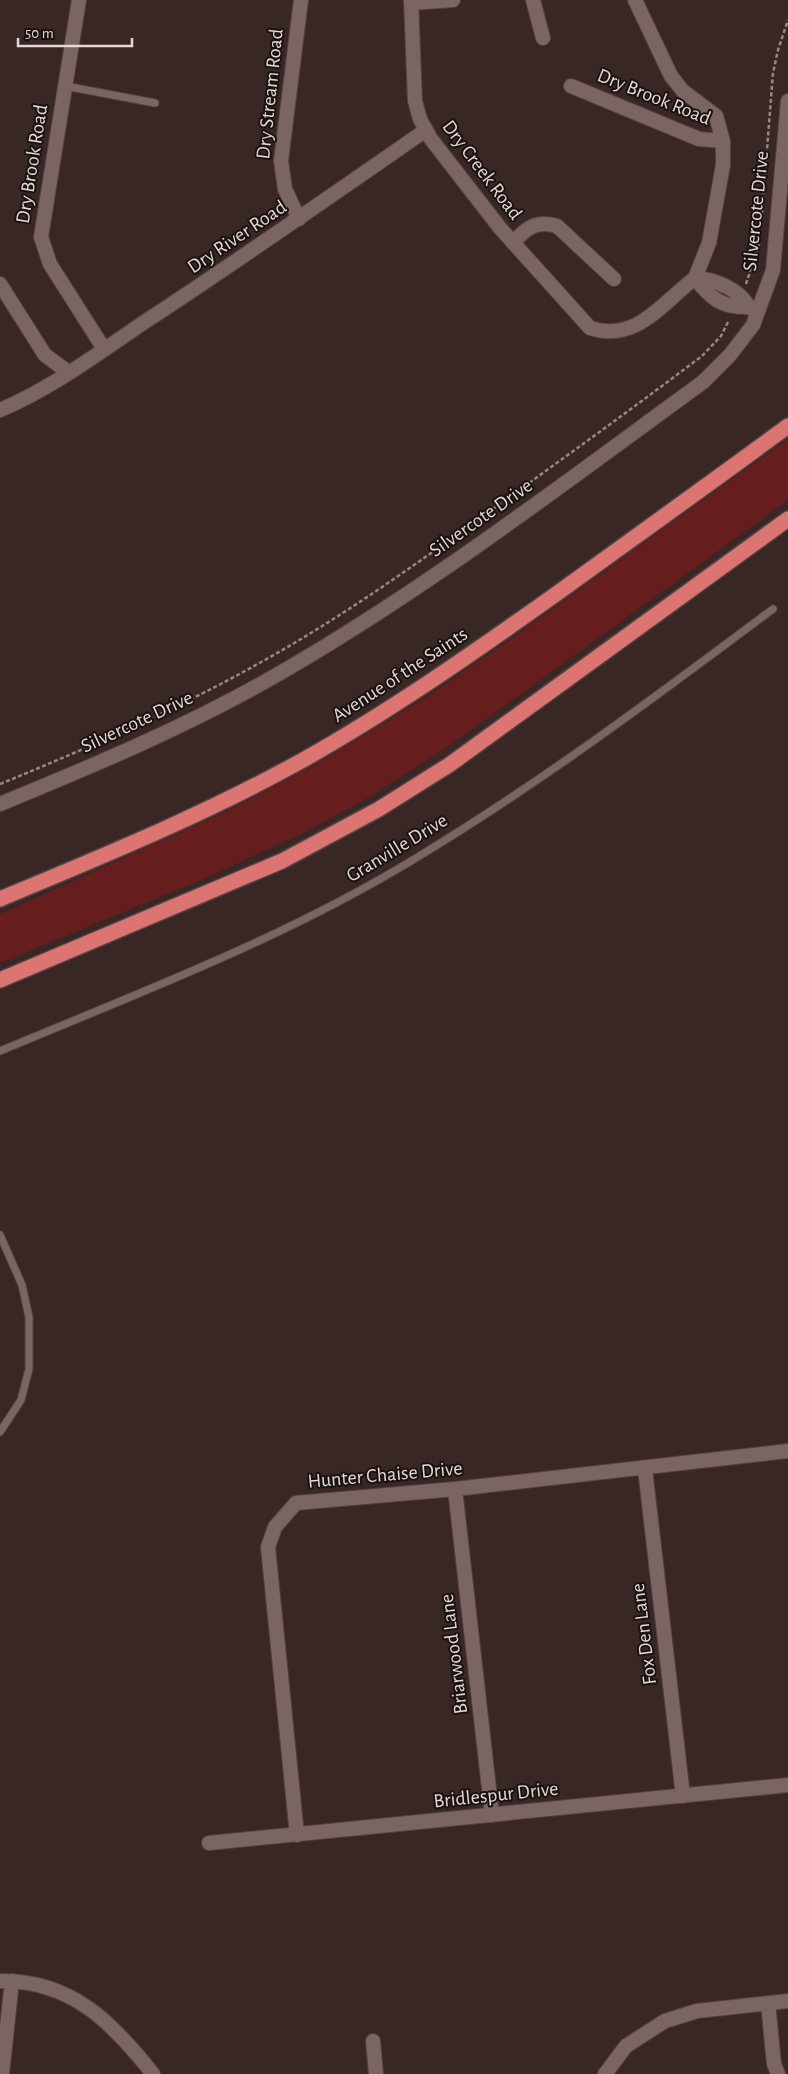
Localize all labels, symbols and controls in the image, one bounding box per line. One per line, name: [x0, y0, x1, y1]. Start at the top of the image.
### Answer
scale bar: [18, 15, 131, 47]
text: 50 m: [25, 26, 54, 41]
street label: Dry Stream Road: [253, 28, 287, 160]
street label: Dry Brook Road: [594, 65, 714, 129]
street label: Dry Brook Road: [13, 103, 51, 225]
street label: Dry Creek Road: [438, 117, 526, 223]
street label: Silvercote Drive: [740, 150, 772, 272]
street label: Dry River Road: [184, 197, 290, 277]
street label: Silvercote Drive: [426, 475, 536, 561]
street label: Avenue of the Saints: [329, 624, 471, 726]
street label: Silvercote Drive: [78, 687, 196, 757]
street label: Granville Drive: [343, 810, 451, 886]
street label: Hunter Chaise Drive: [307, 1458, 463, 1492]
street label: Fox Den Lane: [628, 1582, 660, 1686]
street label: Briarwood Lane: [437, 1593, 471, 1715]
street label: Bridlespur Drive: [433, 1779, 559, 1811]

